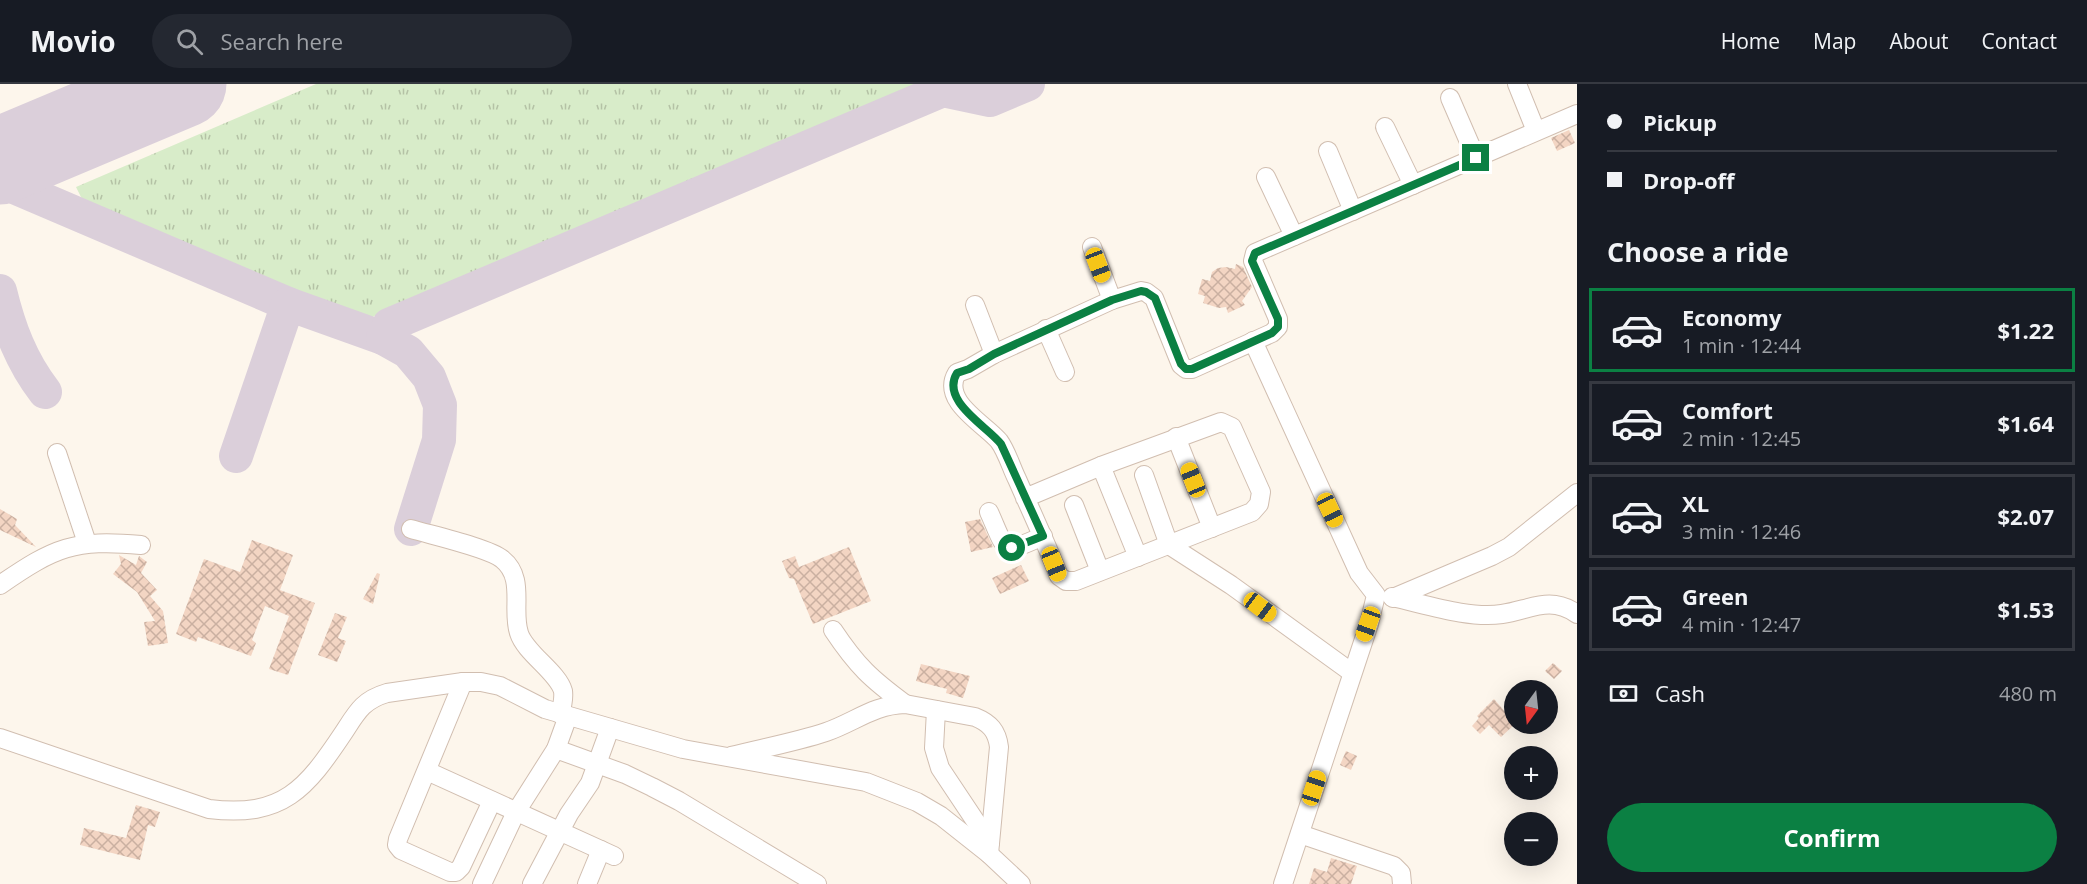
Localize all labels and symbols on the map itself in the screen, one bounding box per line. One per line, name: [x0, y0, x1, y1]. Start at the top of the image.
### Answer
route end: [1462, 144, 1489, 171]
car: [1083, 245, 1113, 285]
car: [1178, 460, 1208, 500]
car: [1314, 490, 1346, 530]
route start: [998, 534, 1025, 561]
car: [1039, 544, 1069, 584]
car: [1240, 589, 1280, 625]
car: [1353, 604, 1383, 644]
north arrow: [1504, 680, 1558, 734]
car: [1300, 768, 1328, 808]

